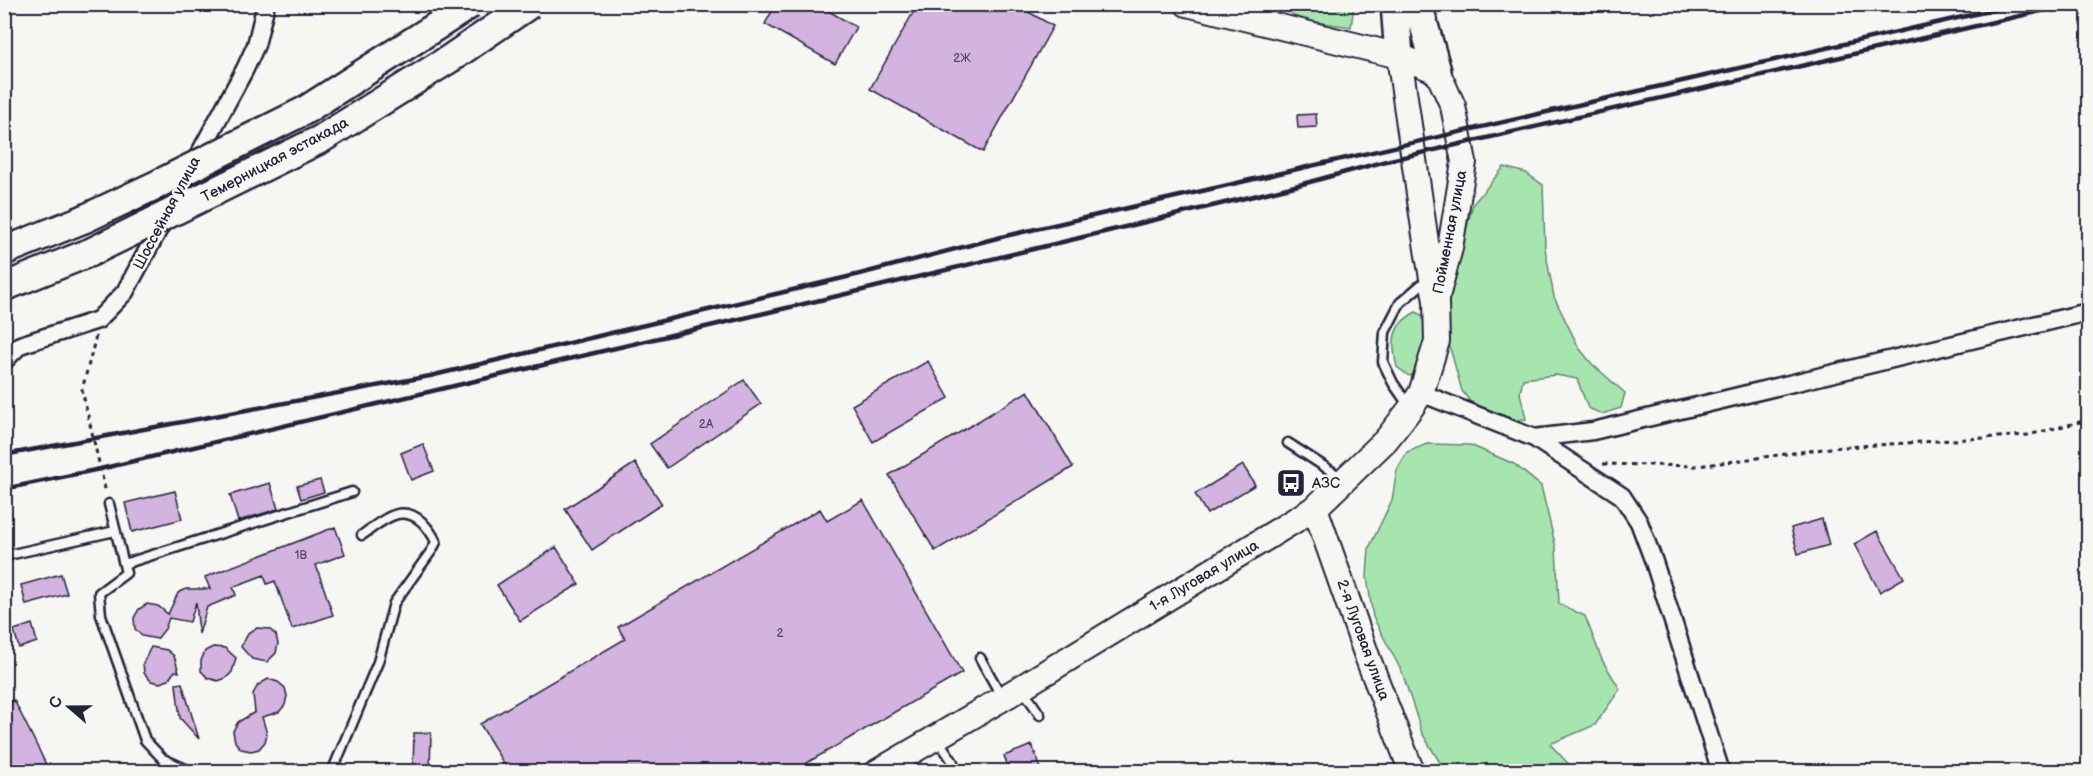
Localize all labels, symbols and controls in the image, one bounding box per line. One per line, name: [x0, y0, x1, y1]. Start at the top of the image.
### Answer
house number: 2Ж: [953, 51, 971, 66]
street label: Темерницкая эстакада: [198, 113, 352, 207]
street label: Шоссейная улица: [129, 153, 205, 273]
street label: Пойменная улица: [1429, 168, 1471, 295]
house number: 2А: [699, 417, 714, 432]
bus stop icon: АЗС: [1275, 467, 1307, 499]
place label: АЗС: [1311, 474, 1340, 493]
street label: 1-я Луговая улица: [1146, 536, 1262, 616]
house number: 1В: [295, 548, 308, 563]
street label: 2-я Луговая улица: [1332, 577, 1394, 703]
house number: 2: [776, 626, 784, 641]
north arrow: [39, 677, 99, 737]
text: С: [45, 694, 67, 711]

